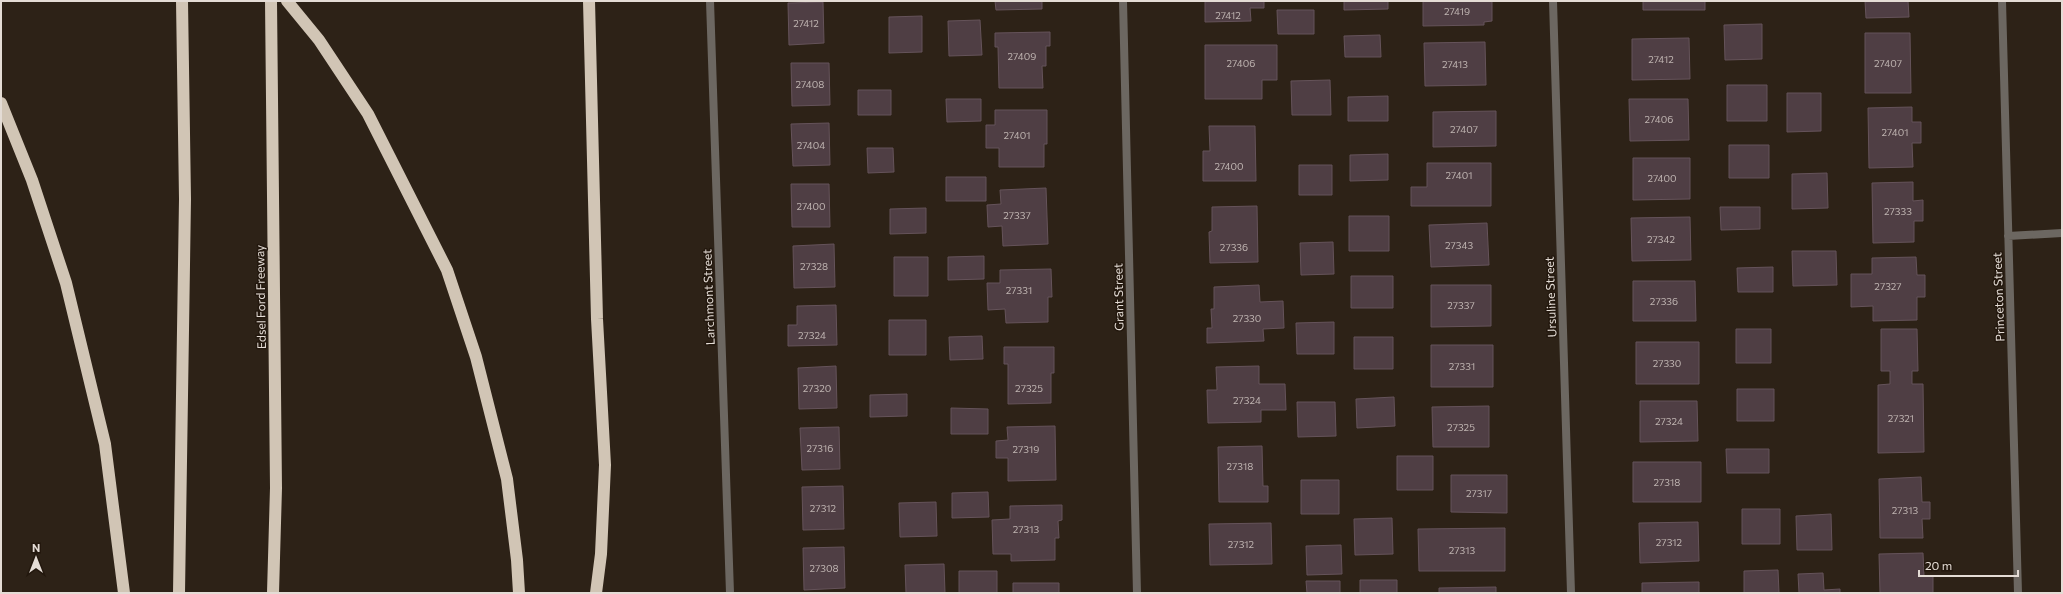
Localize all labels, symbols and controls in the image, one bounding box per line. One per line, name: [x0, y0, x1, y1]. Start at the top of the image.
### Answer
house number: 27419: [1444, 5, 1470, 17]
house number: 27412: [1215, 9, 1241, 21]
house number: 27412: [793, 17, 819, 29]
house number: 27409: [1008, 50, 1036, 62]
house number: 27412: [1648, 53, 1674, 65]
house number: 27406: [1227, 57, 1255, 69]
house number: 27407: [1874, 57, 1902, 69]
house number: 27413: [1442, 58, 1468, 70]
house number: 27408: [796, 78, 824, 90]
house number: 27406: [1645, 113, 1673, 125]
house number: 27407: [1450, 123, 1478, 135]
house number: 27401: [1882, 126, 1909, 138]
house number: 27401: [1004, 129, 1031, 141]
house number: 27404: [797, 139, 825, 151]
house number: 27400: [1214, 160, 1244, 172]
house number: 27401: [1446, 169, 1473, 181]
house number: 27400: [1647, 172, 1677, 184]
house number: 27400: [796, 200, 826, 212]
house number: 27333: [1884, 205, 1912, 217]
house number: 27337: [1003, 209, 1031, 221]
house number: 27342: [1647, 233, 1675, 245]
house number: 27343: [1445, 239, 1473, 251]
house number: 27336: [1220, 241, 1248, 253]
street label: Edsel Ford Freeway: [252, 245, 268, 349]
street label: Larchmont Street: [699, 249, 717, 345]
street label: Princeton Street: [1989, 252, 2007, 342]
street label: Ursuline Street: [1542, 256, 1558, 338]
house number: 27328: [800, 260, 828, 272]
street label: Grant Street: [1110, 263, 1126, 331]
house number: 27327: [1874, 280, 1902, 292]
house number: 27331: [1006, 284, 1032, 296]
house number: 27336: [1650, 295, 1678, 307]
house number: 27337: [1447, 299, 1475, 311]
house number: 27330: [1233, 312, 1261, 324]
house number: 27324: [798, 329, 826, 341]
house number: 27330: [1653, 357, 1681, 369]
house number: 27331: [1449, 360, 1475, 372]
house number: 27320: [803, 382, 831, 394]
house number: 27325: [1015, 382, 1043, 394]
house number: 27324: [1233, 394, 1261, 406]
house number: 27321: [1888, 412, 1914, 424]
house number: 27324: [1655, 415, 1683, 427]
house number: 27325: [1447, 421, 1475, 433]
house number: 27316: [807, 442, 833, 454]
house number: 27319: [1013, 443, 1039, 455]
house number: 27318: [1227, 460, 1253, 472]
house number: 27318: [1654, 476, 1680, 488]
house number: 27317: [1466, 487, 1492, 499]
house number: 27312: [810, 502, 837, 514]
house number: 27313: [1892, 504, 1919, 516]
house number: 27313: [1013, 523, 1040, 535]
house number: 27312: [1656, 536, 1683, 548]
north arrow: [16, 538, 56, 578]
house number: 27312: [1228, 538, 1255, 550]
text: N: [32, 541, 40, 554]
house number: 27313: [1449, 544, 1476, 556]
scale bar: [1919, 552, 2018, 578]
text: 20 m: [1925, 558, 1952, 572]
house number: 27308: [809, 562, 839, 574]

